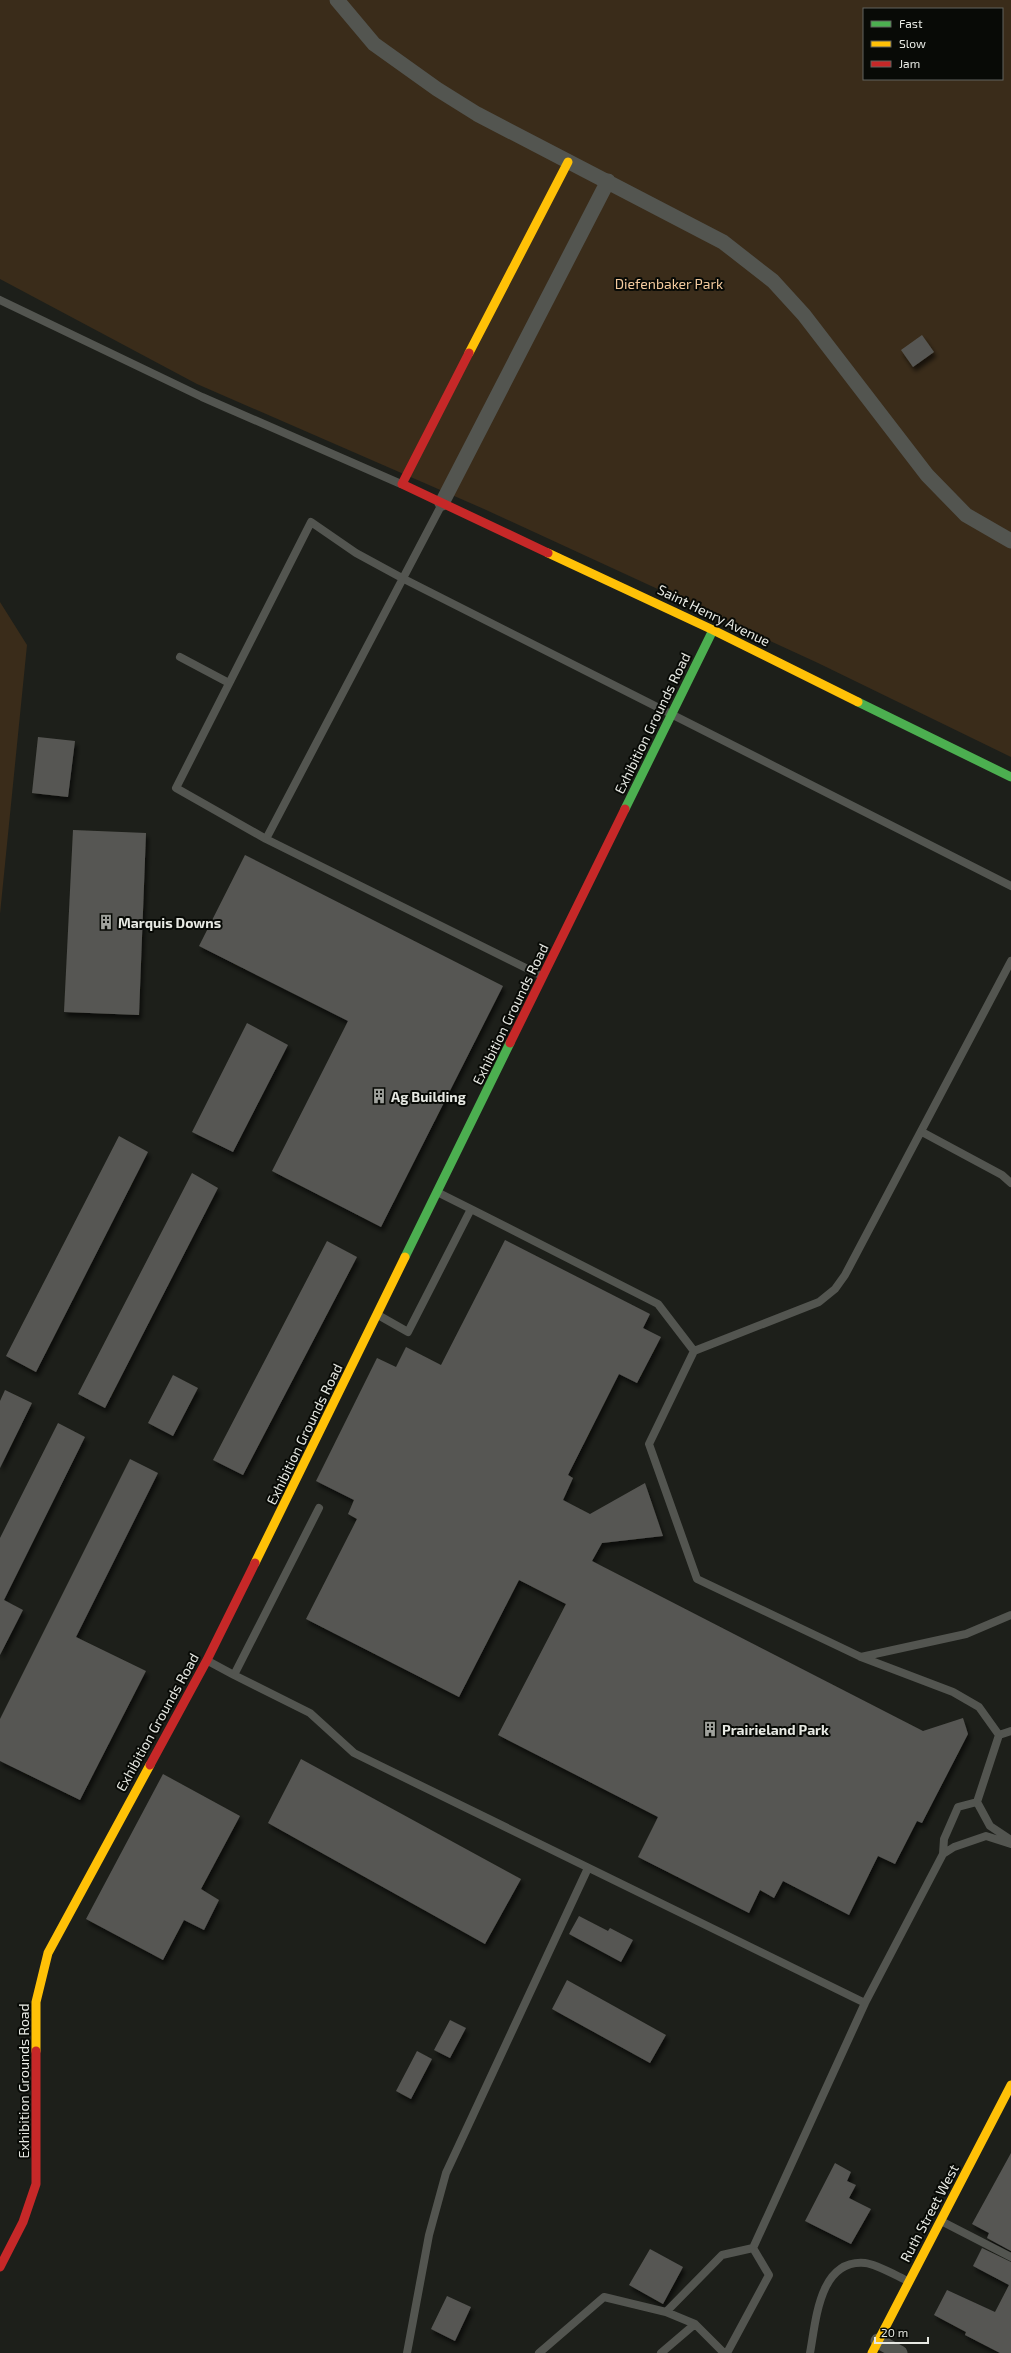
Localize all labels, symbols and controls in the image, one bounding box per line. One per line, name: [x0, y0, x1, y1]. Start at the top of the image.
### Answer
legend: [863, 8, 1003, 80]
text: Fast: [899, 16, 923, 30]
text: Slow: [899, 36, 926, 50]
text: Jam: [899, 56, 920, 70]
park label: Diefenbaker Park: [615, 275, 723, 292]
street label: Saint Henry Avenue: [655, 580, 773, 650]
street label: Exhibition Grounds Road: [610, 650, 694, 796]
building icon: Marquis Downs: [97, 913, 115, 931]
place label: Marquis Downs: [118, 914, 221, 931]
street label: Exhibition Grounds Road: [468, 941, 552, 1087]
building icon: Ag Building: [370, 1087, 388, 1105]
place label: Ag Building: [391, 1088, 466, 1105]
street label: Exhibition Grounds Road: [262, 1361, 346, 1507]
street label: Exhibition Grounds Road: [112, 1650, 202, 1794]
building icon: Prairieland Park: [701, 1720, 719, 1738]
place label: Prairieland Park: [722, 1721, 829, 1738]
street label: Exhibition Grounds Road: [15, 2003, 32, 2159]
street label: Ruth Street West: [896, 2161, 962, 2265]
scale bar: [875, 2319, 928, 2345]
text: 20 m: [881, 2325, 908, 2339]

